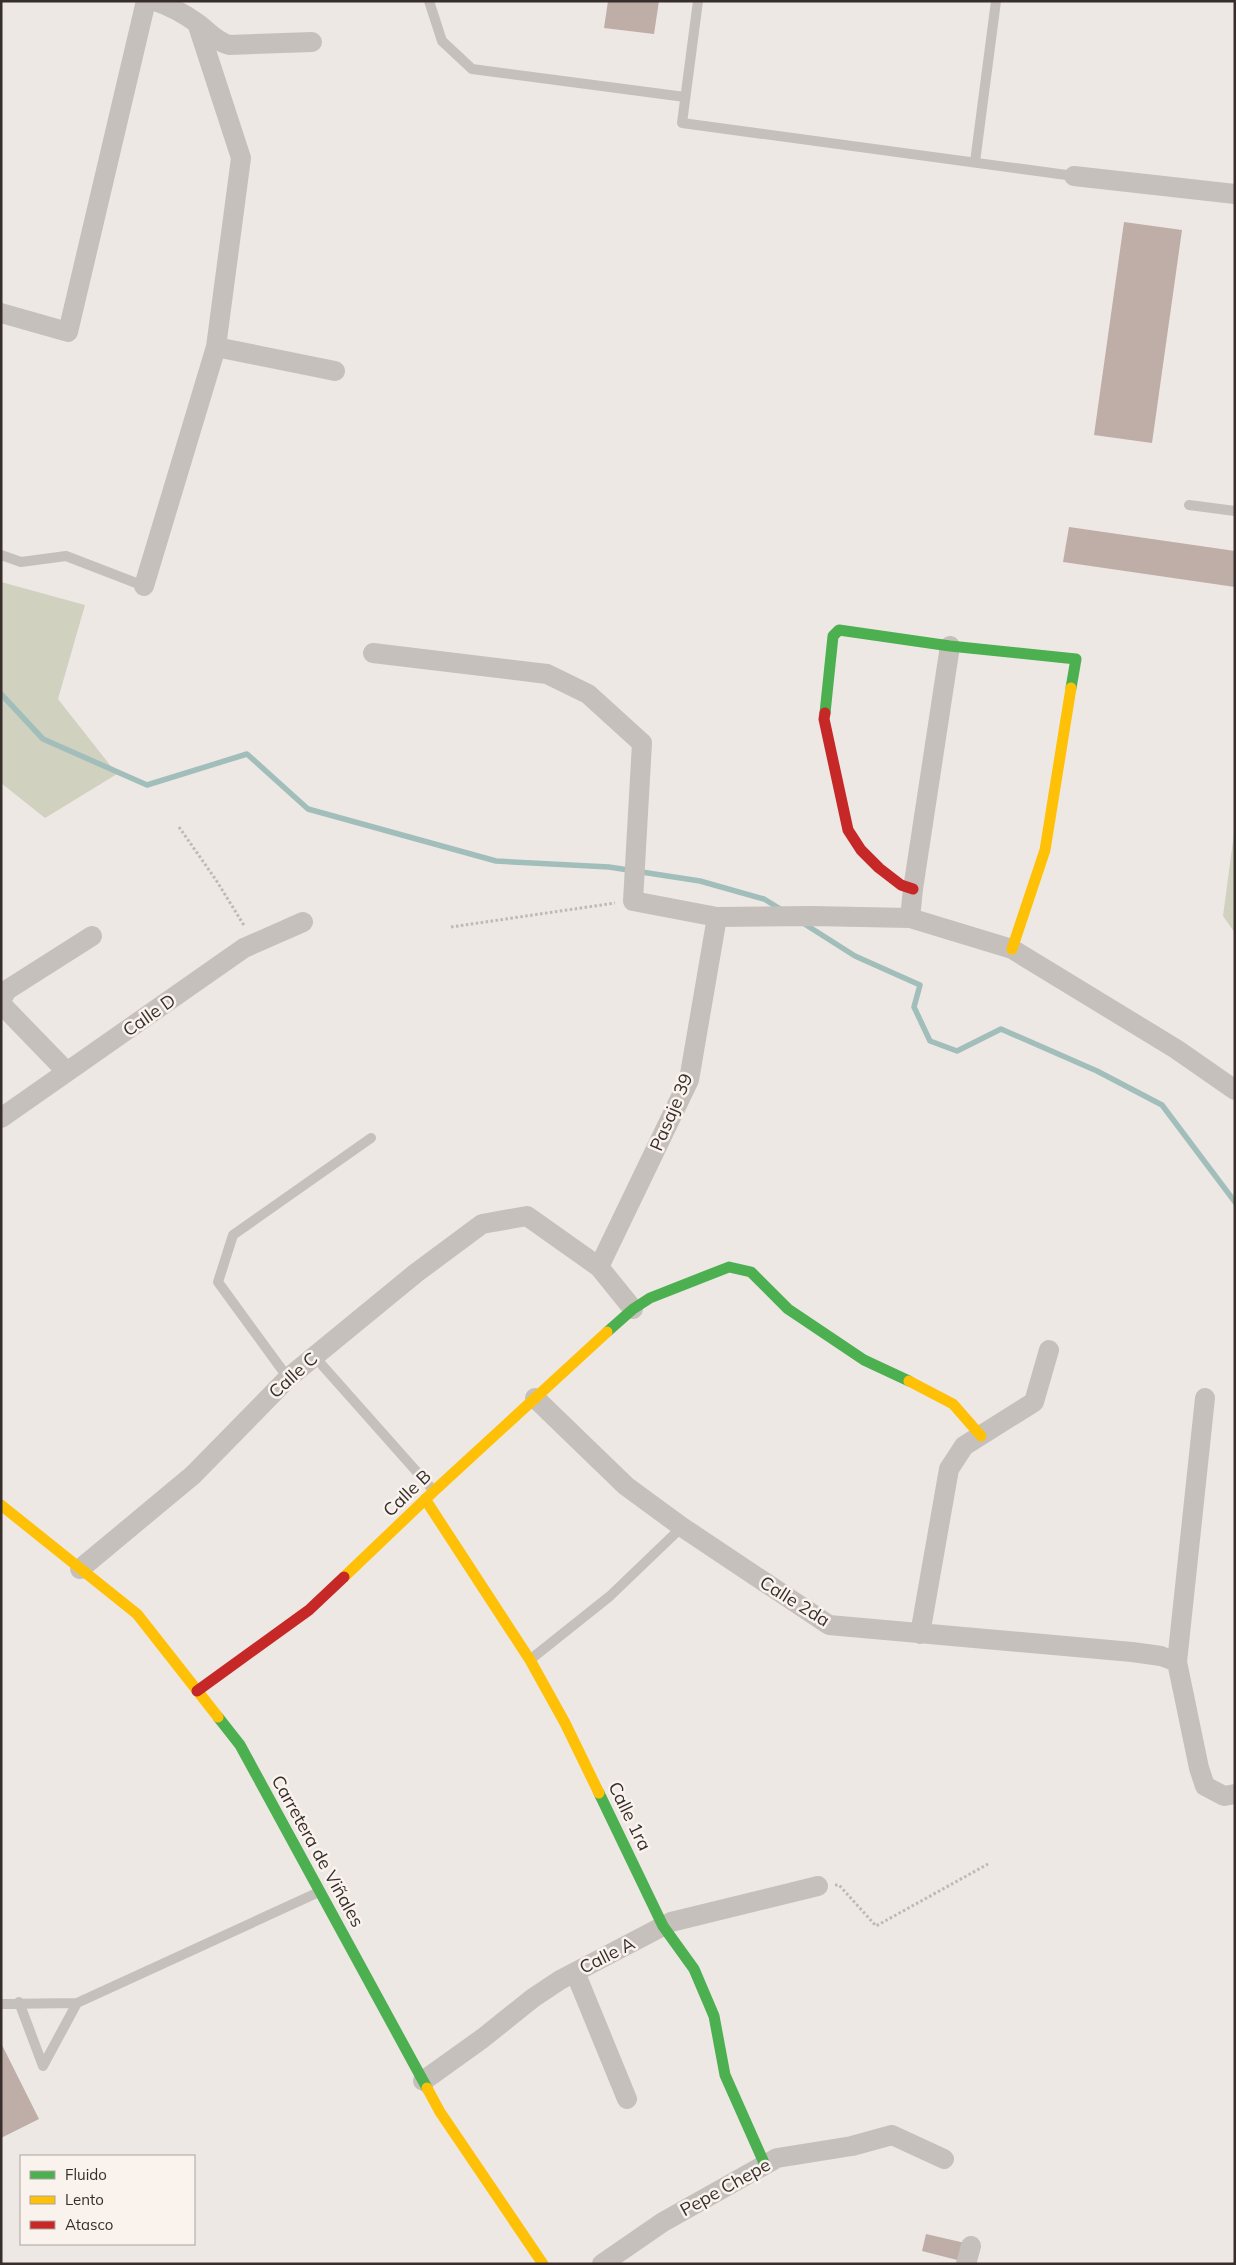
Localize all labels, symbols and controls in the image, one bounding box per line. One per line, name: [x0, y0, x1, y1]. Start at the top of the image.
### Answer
street label: Calle D: [118, 989, 180, 1041]
street label: Pasaje 39: [644, 1070, 698, 1154]
street label: Calle C: [264, 1347, 322, 1403]
street label: Calle B: [378, 1465, 436, 1521]
street label: Calle 2da: [756, 1571, 834, 1631]
street label: Carretera de Viñales: [267, 1771, 369, 1931]
street label: Calle 1ra: [603, 1778, 657, 1854]
street label: Calle A: [575, 1931, 639, 1979]
street label: Pepe Chepe: [676, 2153, 774, 2221]
legend: [20, 2155, 195, 2245]
text: Fluido: [65, 2165, 107, 2184]
text: Lento: [65, 2190, 104, 2209]
text: Atasco: [65, 2215, 113, 2234]

